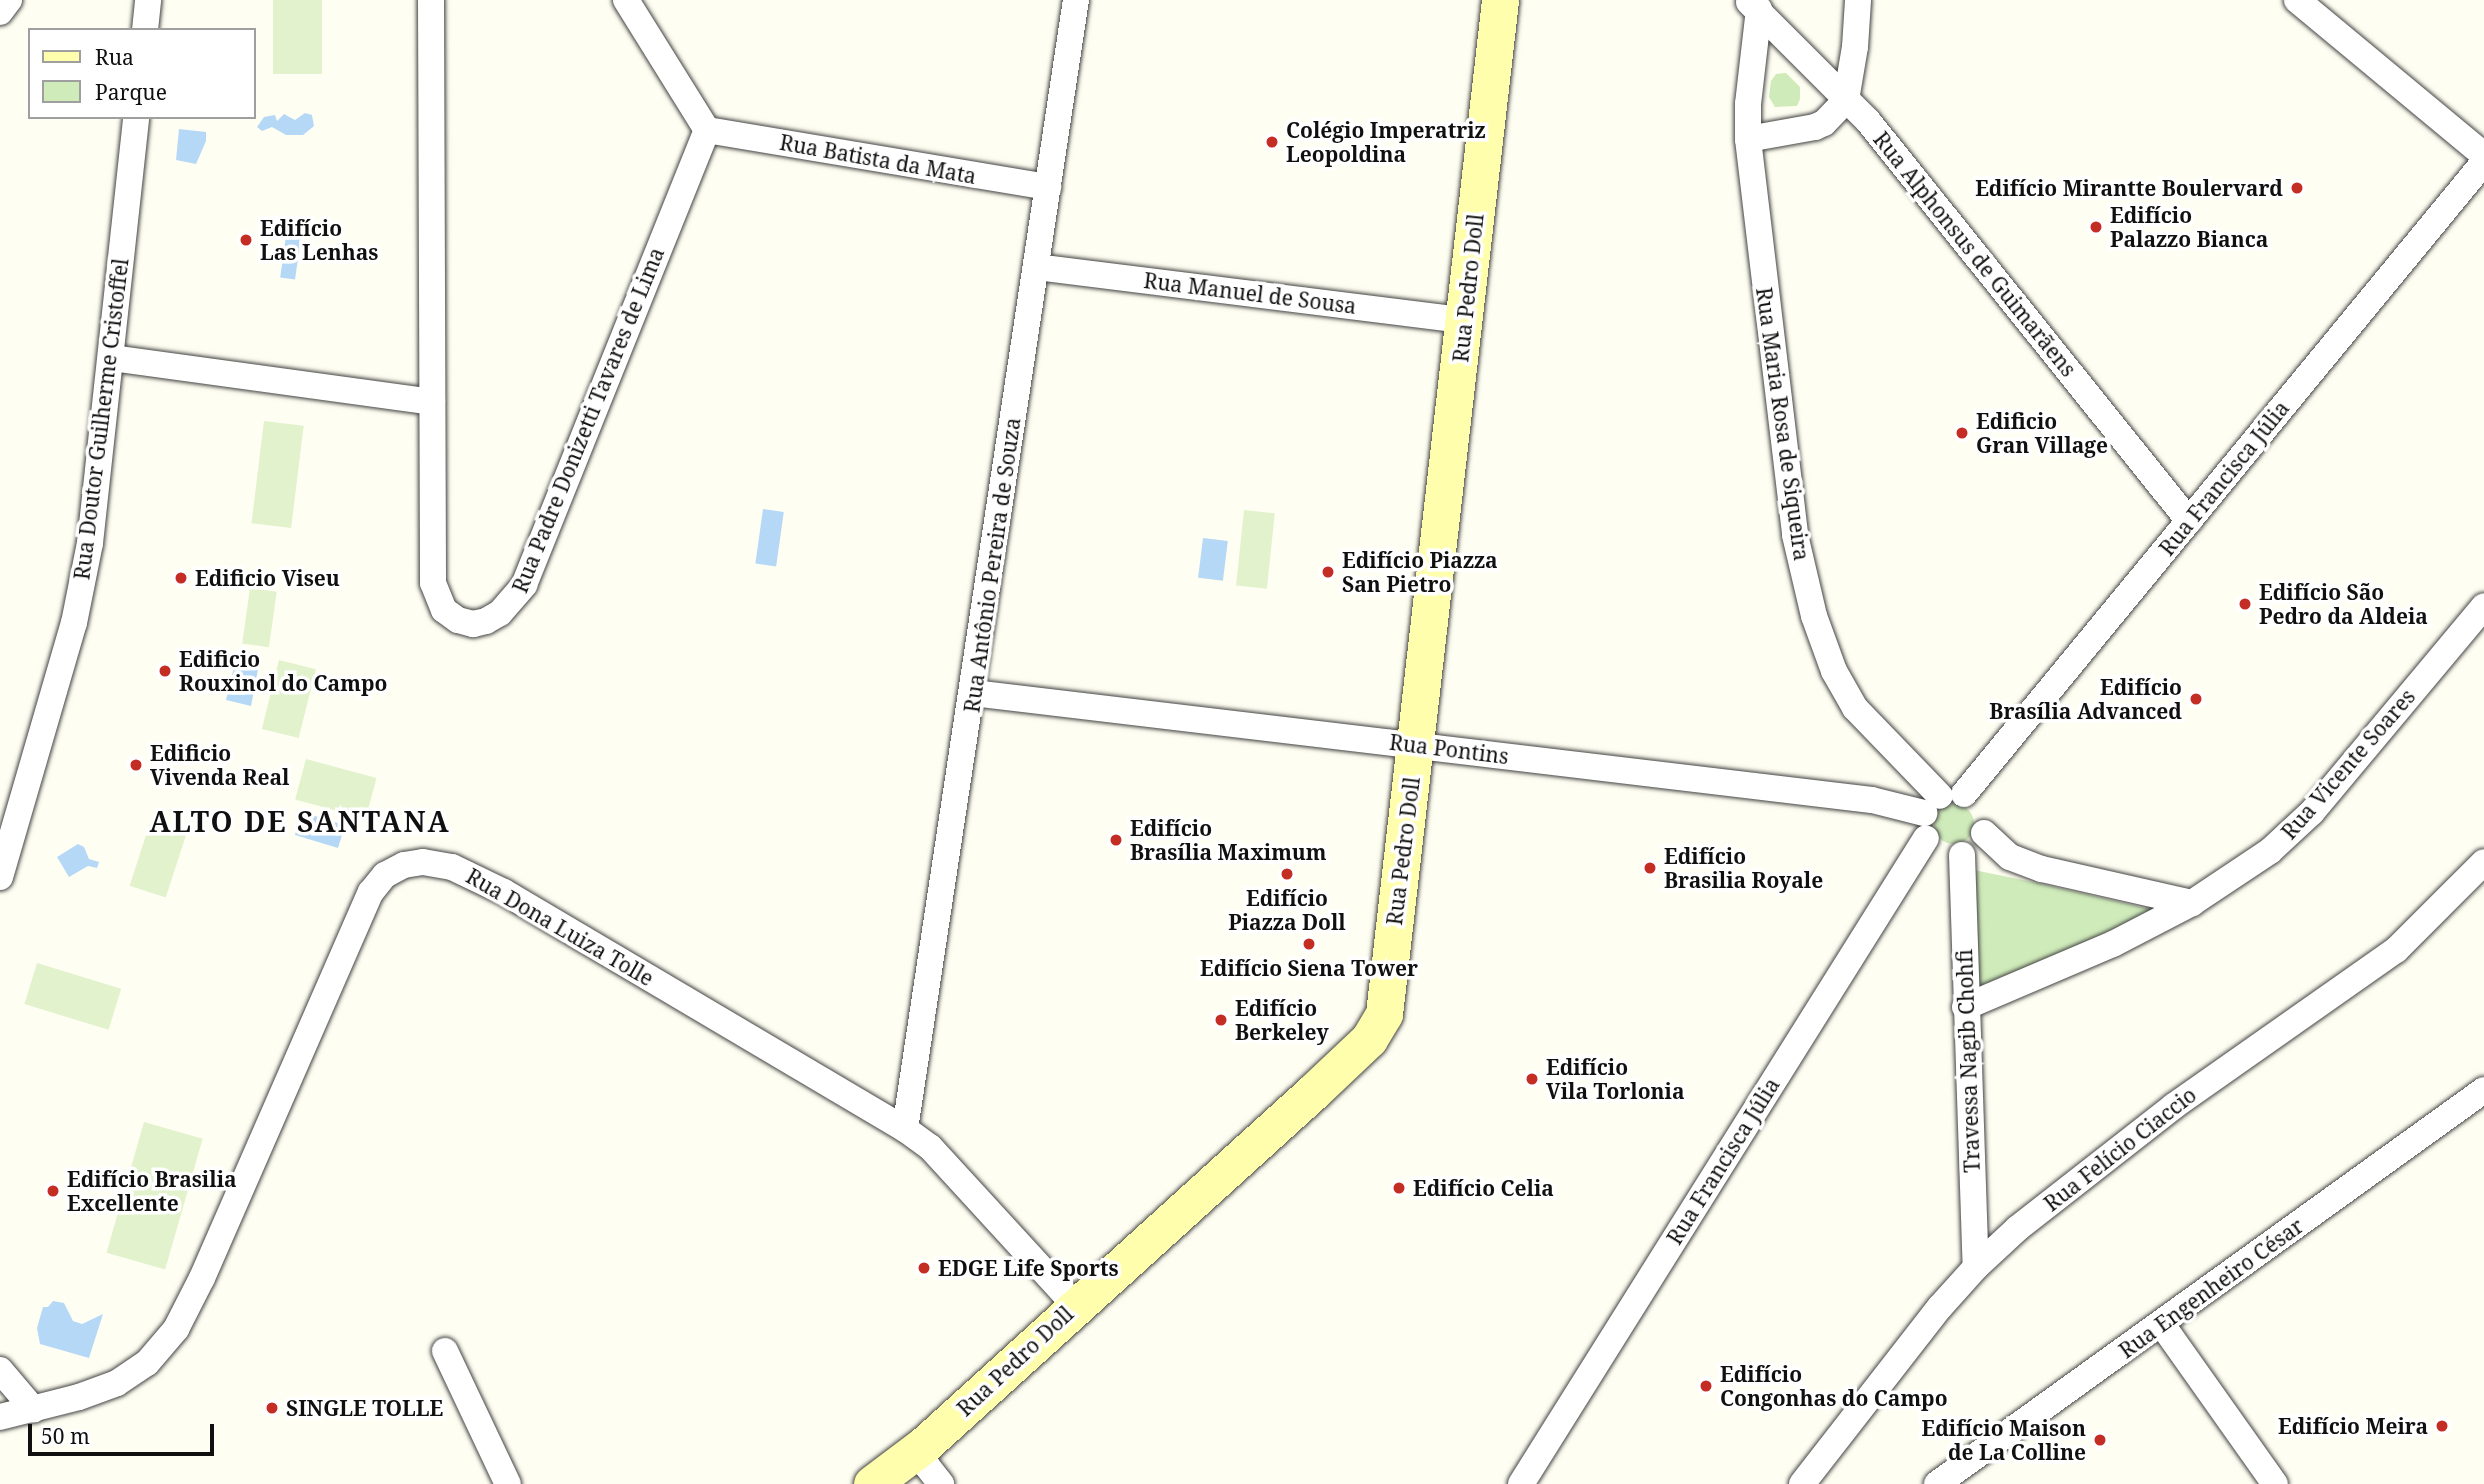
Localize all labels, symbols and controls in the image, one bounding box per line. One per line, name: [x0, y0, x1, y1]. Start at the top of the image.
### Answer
legend: [28, 28, 256, 119]
text: Rua: [95, 43, 134, 71]
text: Parque: [95, 78, 167, 106]
place label: Colégio Imperatriz Leopoldina: [1286, 117, 1486, 167]
street label: Rua Alphonsus de Guimarãens: [1869, 127, 2081, 381]
street label: Rua Batista da Mata: [778, 129, 978, 189]
marker: Colégio Imperatriz Leopoldina: [1264, 134, 1280, 150]
place label: Edifício Mirantte Boulervard: [1975, 175, 2283, 201]
marker: Edifício Mirantte Boulervard: [2289, 180, 2305, 196]
place label: Edifício Palazzo Bianca: [2110, 202, 2268, 252]
street label: Rua Pedro Doll: [1448, 213, 1488, 363]
place label: Edifício Las Lenhas: [260, 215, 378, 265]
marker: Edifício Palazzo Bianca: [2088, 219, 2104, 235]
marker: Edifício Las Lenhas: [238, 232, 254, 248]
street label: Rua Padre Donizetti Tavares de Lima: [507, 244, 669, 596]
street label: Rua Doutor Guilherme Cristoffel: [69, 257, 133, 581]
street label: Rua Manuel de Sousa: [1142, 267, 1358, 319]
street label: Rua Maria Rosa de Siqueira: [1751, 286, 1815, 562]
street label: Rua Francisca Júlia: [2154, 396, 2294, 560]
place label: Edificio Gran Village: [1976, 408, 2108, 458]
street label: Rua Antônio Pereira de Souza: [959, 416, 1025, 714]
marker: Edificio Gran Village: [1954, 425, 1970, 441]
place label: Edifício Piazza San Pietro: [1342, 547, 1498, 597]
marker: Edifício Piazza San Pietro: [1320, 564, 1336, 580]
place label: Edificio Viseu: [195, 565, 340, 591]
marker: Edificio Viseu: [173, 570, 189, 586]
place label: Edifício São Pedro da Aldeia: [2259, 579, 2428, 629]
marker: Edifício São Pedro da Aldeia: [2237, 596, 2253, 612]
place label: Edificio Rouxinol do Campo: [179, 646, 387, 696]
marker: Edificio Rouxinol do Campo: [157, 663, 173, 679]
place label: Edifício Brasília Advanced: [1989, 674, 2182, 724]
street label: Rua Vicente Soares: [2276, 684, 2420, 844]
marker: Edifício Brasília Advanced: [2188, 691, 2204, 707]
street label: Rua Pontins: [1388, 729, 1510, 769]
place label: Edificio Vivenda Real: [150, 740, 289, 790]
marker: Edificio Vivenda Real: [128, 757, 144, 773]
street label: Rua Pedro Doll: [1381, 775, 1425, 927]
district label: ALTO DE SANTANA: [151, 804, 449, 838]
place label: Edifício Brasília Maximum: [1130, 815, 1327, 865]
marker: Edifício Brasília Maximum: [1108, 832, 1124, 848]
place label: Edifício Brasilia Royale: [1664, 843, 1823, 893]
marker: Edifício Brasilia Royale: [1642, 860, 1658, 876]
street label: Rua Dona Luiza Tolle: [462, 863, 658, 991]
marker: Edifício Piazza Doll: [1279, 866, 1295, 882]
place label: Edifício Piazza Doll: [1228, 885, 1346, 935]
marker: Edifício Siena Tower: [1301, 936, 1317, 952]
street label: Travessa Nagib Chohfi: [1952, 949, 1984, 1173]
place label: Edifício Siena Tower: [1200, 955, 1418, 981]
place label: Edifício Berkeley: [1235, 995, 1329, 1045]
marker: Edifício Berkeley: [1213, 1012, 1229, 1028]
place label: Edifício Vila Torlonia: [1546, 1054, 1685, 1104]
marker: Edifício Vila Torlonia: [1524, 1071, 1540, 1087]
street label: Rua Francisca Júlia: [1662, 1073, 1784, 1249]
street label: Rua Felício Ciaccio: [2039, 1082, 2201, 1216]
place label: Edifício Brasilia Excellente: [67, 1166, 237, 1216]
place label: Edifício Celia: [1413, 1175, 1554, 1201]
marker: Edifício Celia: [1391, 1180, 1407, 1196]
marker: Edifício Brasilia Excellente: [45, 1183, 61, 1199]
street label: Rua Engenheiro César: [2114, 1213, 2308, 1363]
place label: EDGE Life Sports: [938, 1255, 1118, 1281]
marker: EDGE Life Sports: [916, 1260, 932, 1276]
street label: Rua Pedro Doll: [952, 1301, 1078, 1421]
place label: Edifício Congonhas do Campo: [1720, 1361, 1948, 1411]
marker: Edifício Congonhas do Campo: [1698, 1378, 1714, 1394]
place label: SINGLE TOLLE: [286, 1395, 443, 1421]
marker: SINGLE TOLLE: [264, 1400, 280, 1416]
scale bar: [32, 1410, 217, 1454]
place label: Edifício Meira: [2278, 1413, 2428, 1439]
place label: Edifício Maison de La Colline: [1922, 1415, 2086, 1465]
marker: Edifício Meira: [2434, 1418, 2450, 1434]
text: 50 m: [41, 1422, 90, 1450]
marker: Edifício Maison de La Colline: [2092, 1432, 2108, 1448]

